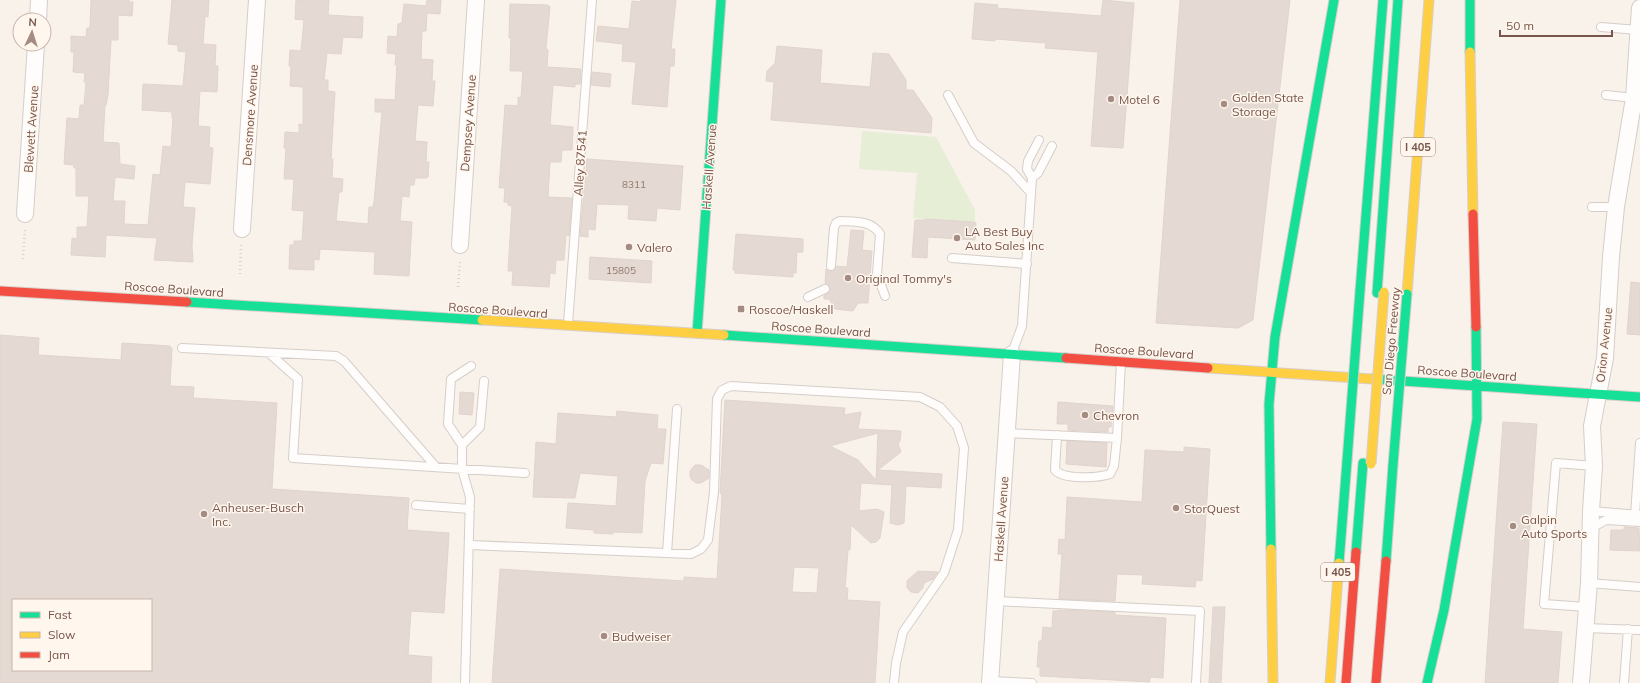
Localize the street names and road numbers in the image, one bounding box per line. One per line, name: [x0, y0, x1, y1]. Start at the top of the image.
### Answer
street label: Densmore Avenue: [239, 64, 261, 166]
street label: Dempsey Avenue: [457, 74, 479, 172]
street label: Blewett Avenue: [20, 85, 42, 173]
street label: Haskell Avenue: [699, 124, 719, 210]
street label: Alley 87541: [570, 129, 590, 197]
road number: I 405: [1401, 138, 1435, 156]
street label: Roscoe Boulevard: [124, 278, 224, 300]
street label: San Diego Freeway: [1379, 286, 1403, 396]
street label: Roscoe Boulevard: [448, 299, 548, 321]
street label: Orion Avenue: [1593, 307, 1615, 383]
street label: Roscoe Boulevard: [771, 318, 871, 340]
street label: Roscoe Boulevard: [1094, 340, 1194, 362]
street label: Roscoe Boulevard: [1417, 362, 1517, 384]
street label: Haskell Avenue: [991, 476, 1011, 562]
road number: I 405: [1321, 563, 1355, 581]

